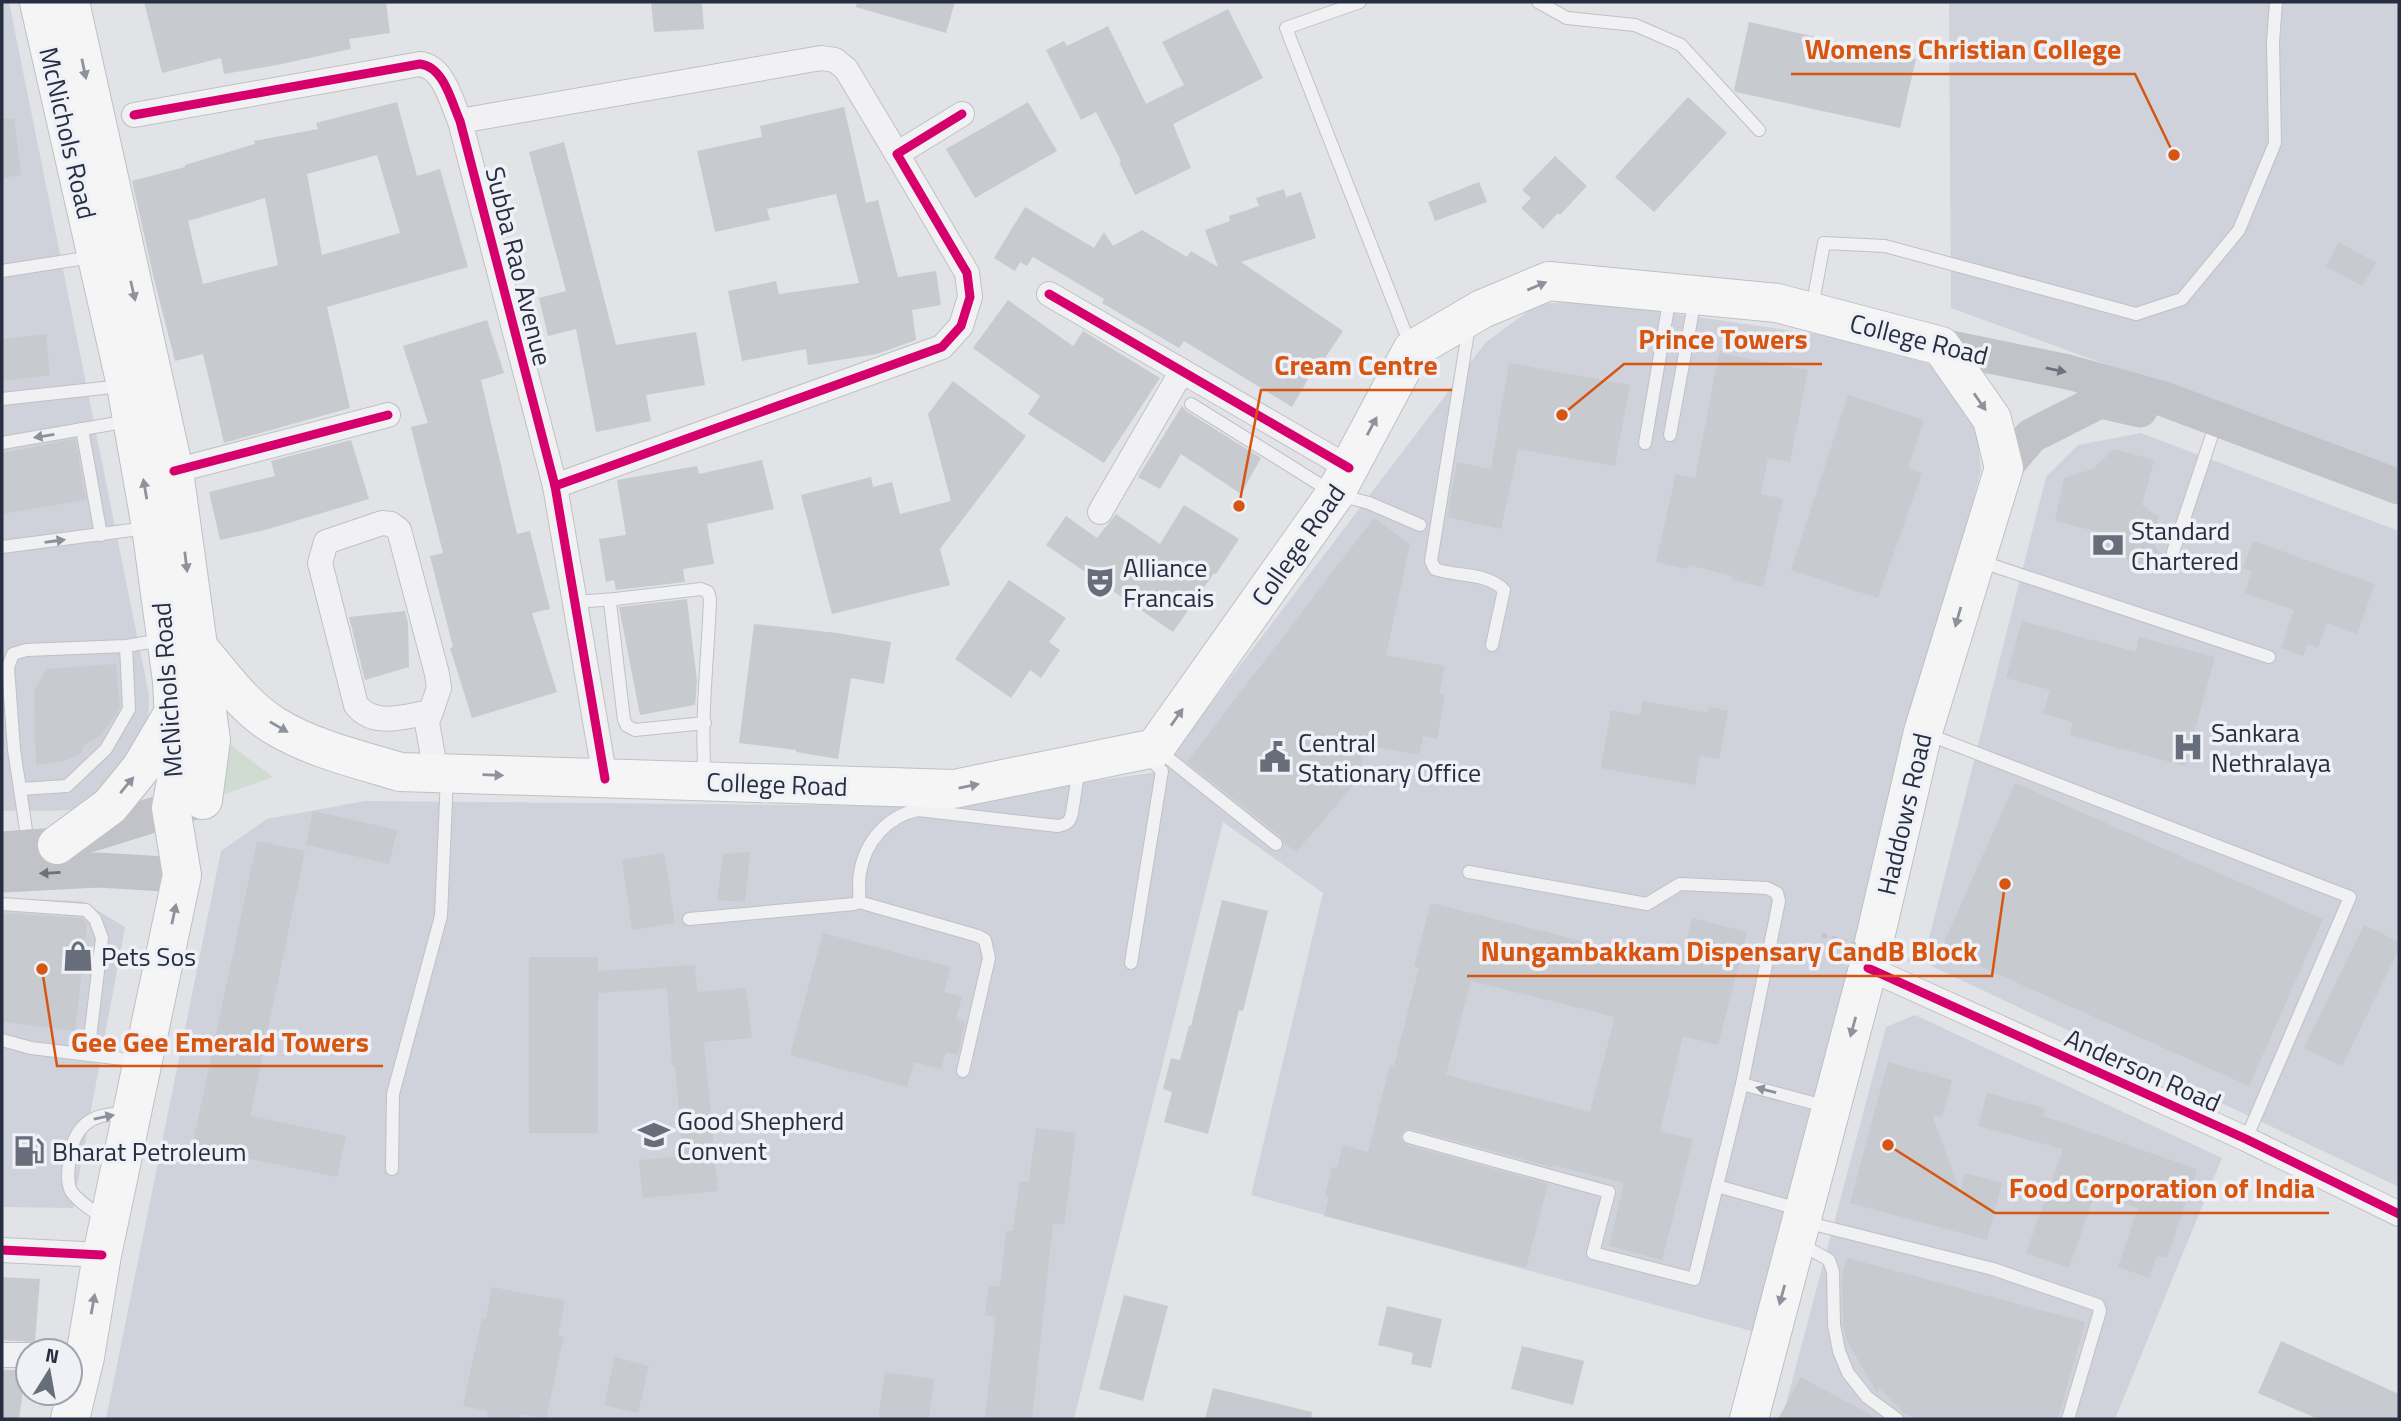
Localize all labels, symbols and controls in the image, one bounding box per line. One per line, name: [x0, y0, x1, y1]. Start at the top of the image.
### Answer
callout: Womens Christian College: [1791, 25, 2135, 74]
text: Womens Christian College: [1805, 27, 2121, 70]
street label: McNichols Road: [29, 43, 107, 223]
one-way arrow: [79, 58, 90, 80]
street label: Subba Rao Avenue: [475, 162, 563, 370]
one-way arrow: [128, 280, 139, 302]
one-way arrow: [1527, 280, 1548, 291]
street label: College Road: [1846, 303, 1992, 375]
callout: Prince Towers: [1624, 315, 1822, 364]
text: Prince Towers: [1638, 317, 1808, 360]
callout: Cream Centre: [1261, 341, 1452, 390]
text: Cream Centre: [1274, 343, 1438, 386]
one-way arrow: [2045, 364, 2067, 375]
one-way arrow: [1973, 393, 1987, 411]
one-way arrow: [1365, 416, 1377, 436]
one-way arrow: [32, 431, 54, 442]
street label: College Road: [1242, 476, 1354, 614]
one-way arrow: [139, 478, 150, 500]
place label: Standard Chartered: [2131, 511, 2239, 580]
bank icon: Standard Chartered: [2091, 528, 2125, 562]
one-way arrow: [44, 535, 66, 546]
place label: Alliance Francais: [1123, 548, 1214, 617]
one-way arrow: [180, 551, 191, 573]
theatre icon: Alliance Francais: [1083, 565, 1117, 599]
street label: McNichols Road: [141, 601, 193, 779]
one-way arrow: [1952, 607, 1962, 628]
one-way arrow: [1170, 708, 1184, 726]
place label: Sankara Nethralaya: [2211, 713, 2331, 782]
one-way arrow: [270, 721, 289, 733]
place label: Central Stationary Office: [1298, 723, 1481, 792]
street label: Haddows Road: [1866, 729, 1942, 899]
hospital icon: Sankara Nethralaya: [2171, 730, 2205, 764]
public building icon: Central Stationary Office: [1258, 740, 1292, 774]
street label: College Road: [706, 762, 848, 806]
one-way arrow: [482, 769, 504, 780]
one-way arrow: [119, 777, 134, 794]
one-way arrow: [958, 780, 980, 791]
one-way arrow: [39, 867, 61, 878]
one-way arrow: [168, 903, 179, 925]
callout: Nungambakkam Dispensary CandB Block: [1467, 927, 1992, 976]
text: Nungambakkam Dispensary CandB Block: [1481, 929, 1978, 972]
place label: Pets Sos: [101, 937, 196, 976]
shop icon: Pets Sos: [61, 939, 95, 973]
callout: Gee Gee Emerald Towers: [57, 1017, 383, 1066]
one-way arrow: [1847, 1017, 1858, 1039]
street label: Anderson Road: [2059, 1018, 2227, 1122]
text: Gee Gee Emerald Towers: [71, 1020, 369, 1063]
one-way arrow: [1755, 1084, 1777, 1095]
place label: Good Shepherd Convent: [677, 1101, 844, 1170]
one-way arrow: [93, 1111, 115, 1122]
school or university icon: Good Shepherd Convent: [637, 1118, 671, 1152]
place label: Bharat Petroleum: [52, 1132, 247, 1171]
fuel station icon: Bharat Petroleum: [12, 1134, 46, 1168]
callout: Food Corporation of India: [1995, 1164, 2329, 1213]
text: Food Corporation of India: [2009, 1166, 2315, 1209]
one-way arrow: [1776, 1284, 1787, 1306]
one-way arrow: [88, 1293, 99, 1315]
north arrow: [14, 1337, 84, 1407]
text: N: [43, 1339, 62, 1370]

